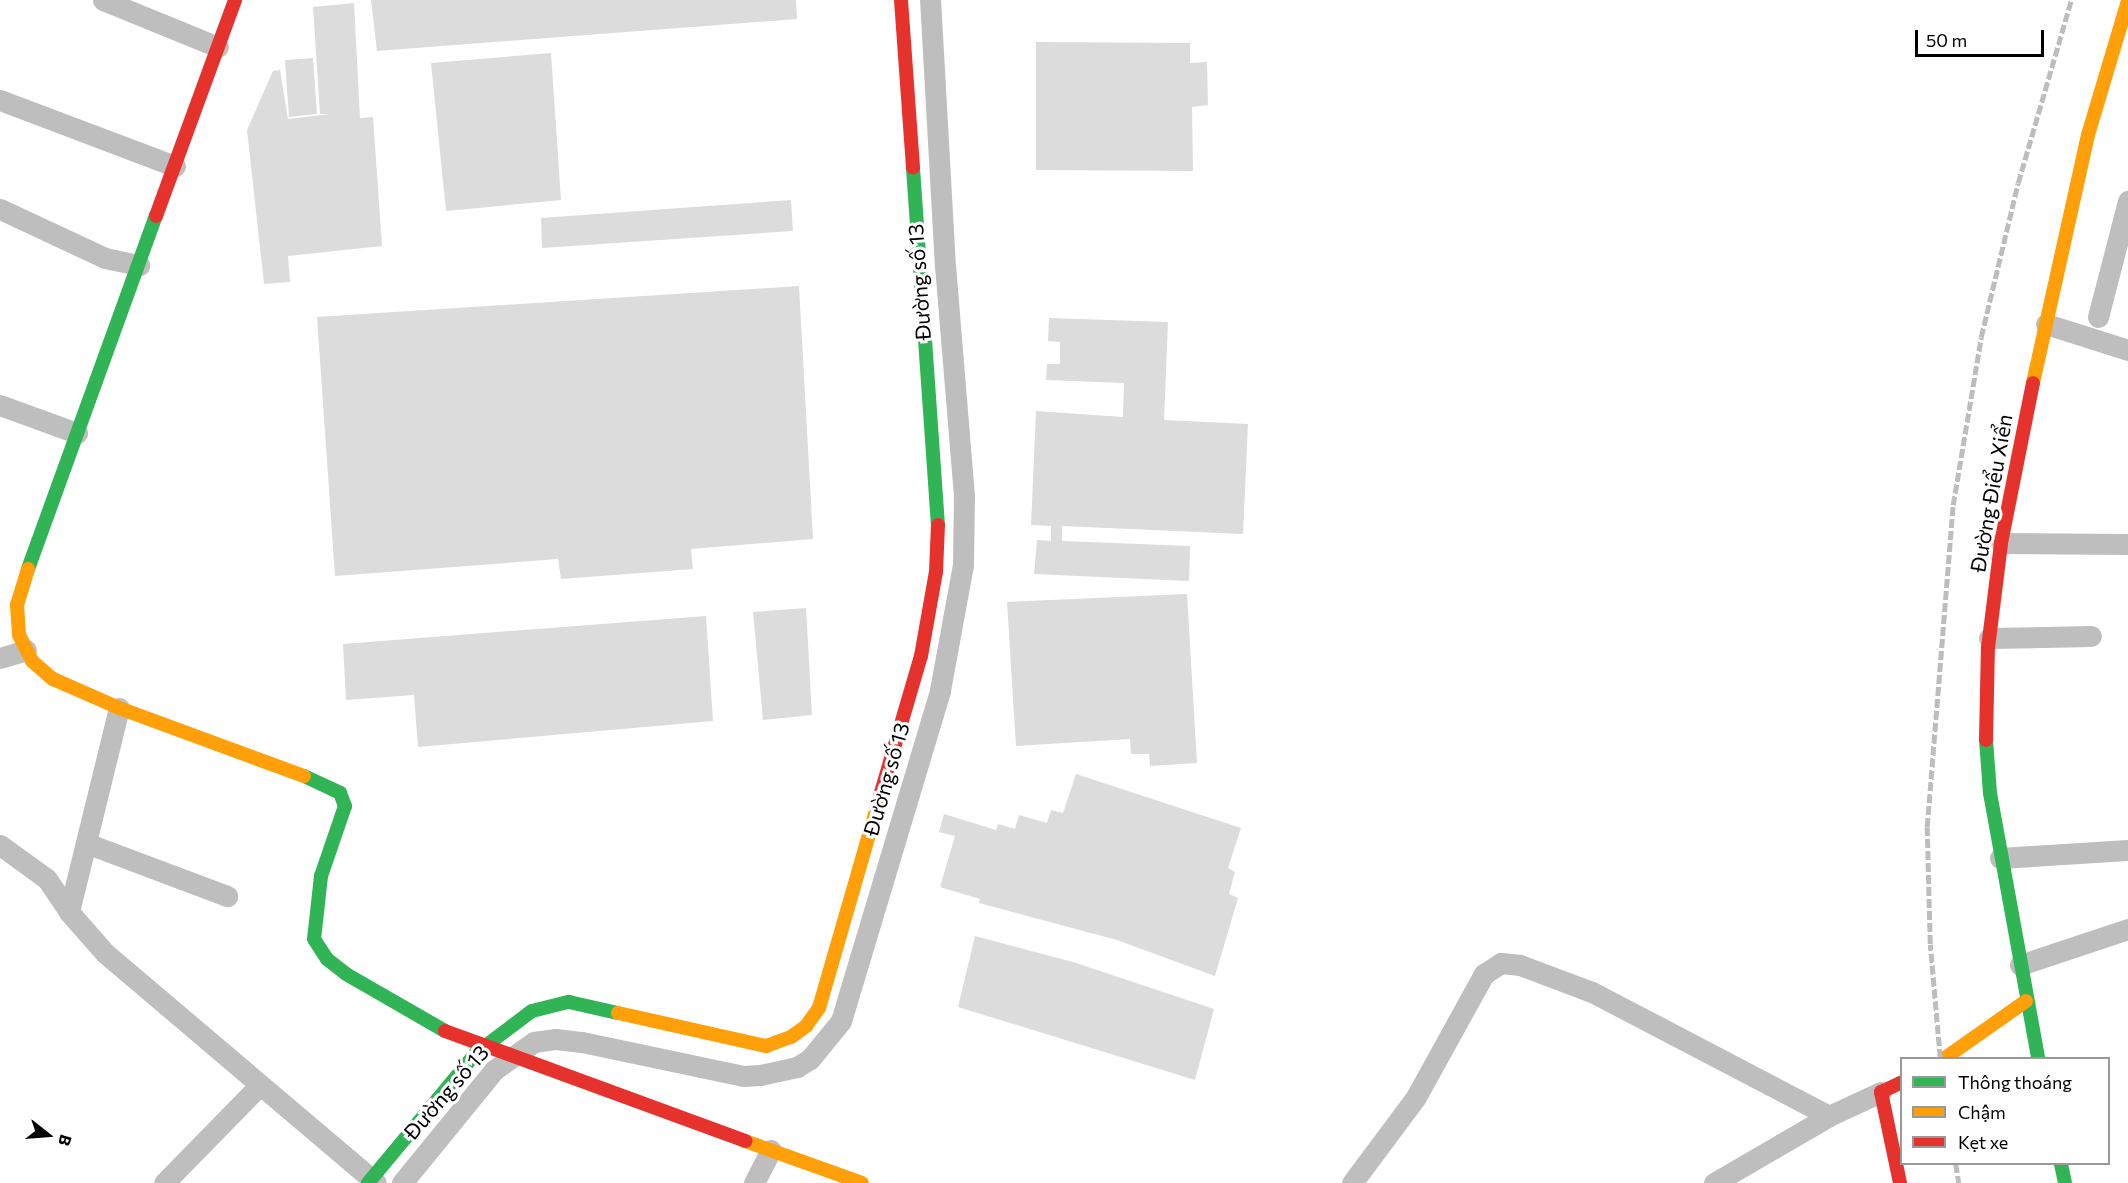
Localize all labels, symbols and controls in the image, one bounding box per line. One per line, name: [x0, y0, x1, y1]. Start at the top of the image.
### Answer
scale bar: [1918, 18, 2047, 56]
text: 50 m: [1926, 29, 1967, 51]
street label: Đường số 13: [902, 223, 936, 341]
street label: Đường Điểu Xiển: [1965, 412, 2017, 574]
street label: Đường số 13: [858, 720, 914, 838]
street label: Đường số 13: [398, 1040, 494, 1144]
legend: [1900, 1057, 2110, 1165]
text: Thông thoáng: [1958, 1071, 2072, 1093]
text: Chậm: [1958, 1101, 2006, 1123]
north arrow: [18, 1105, 78, 1165]
text: Kẹt xe: [1958, 1131, 2008, 1153]
text: B: [55, 1133, 76, 1148]

